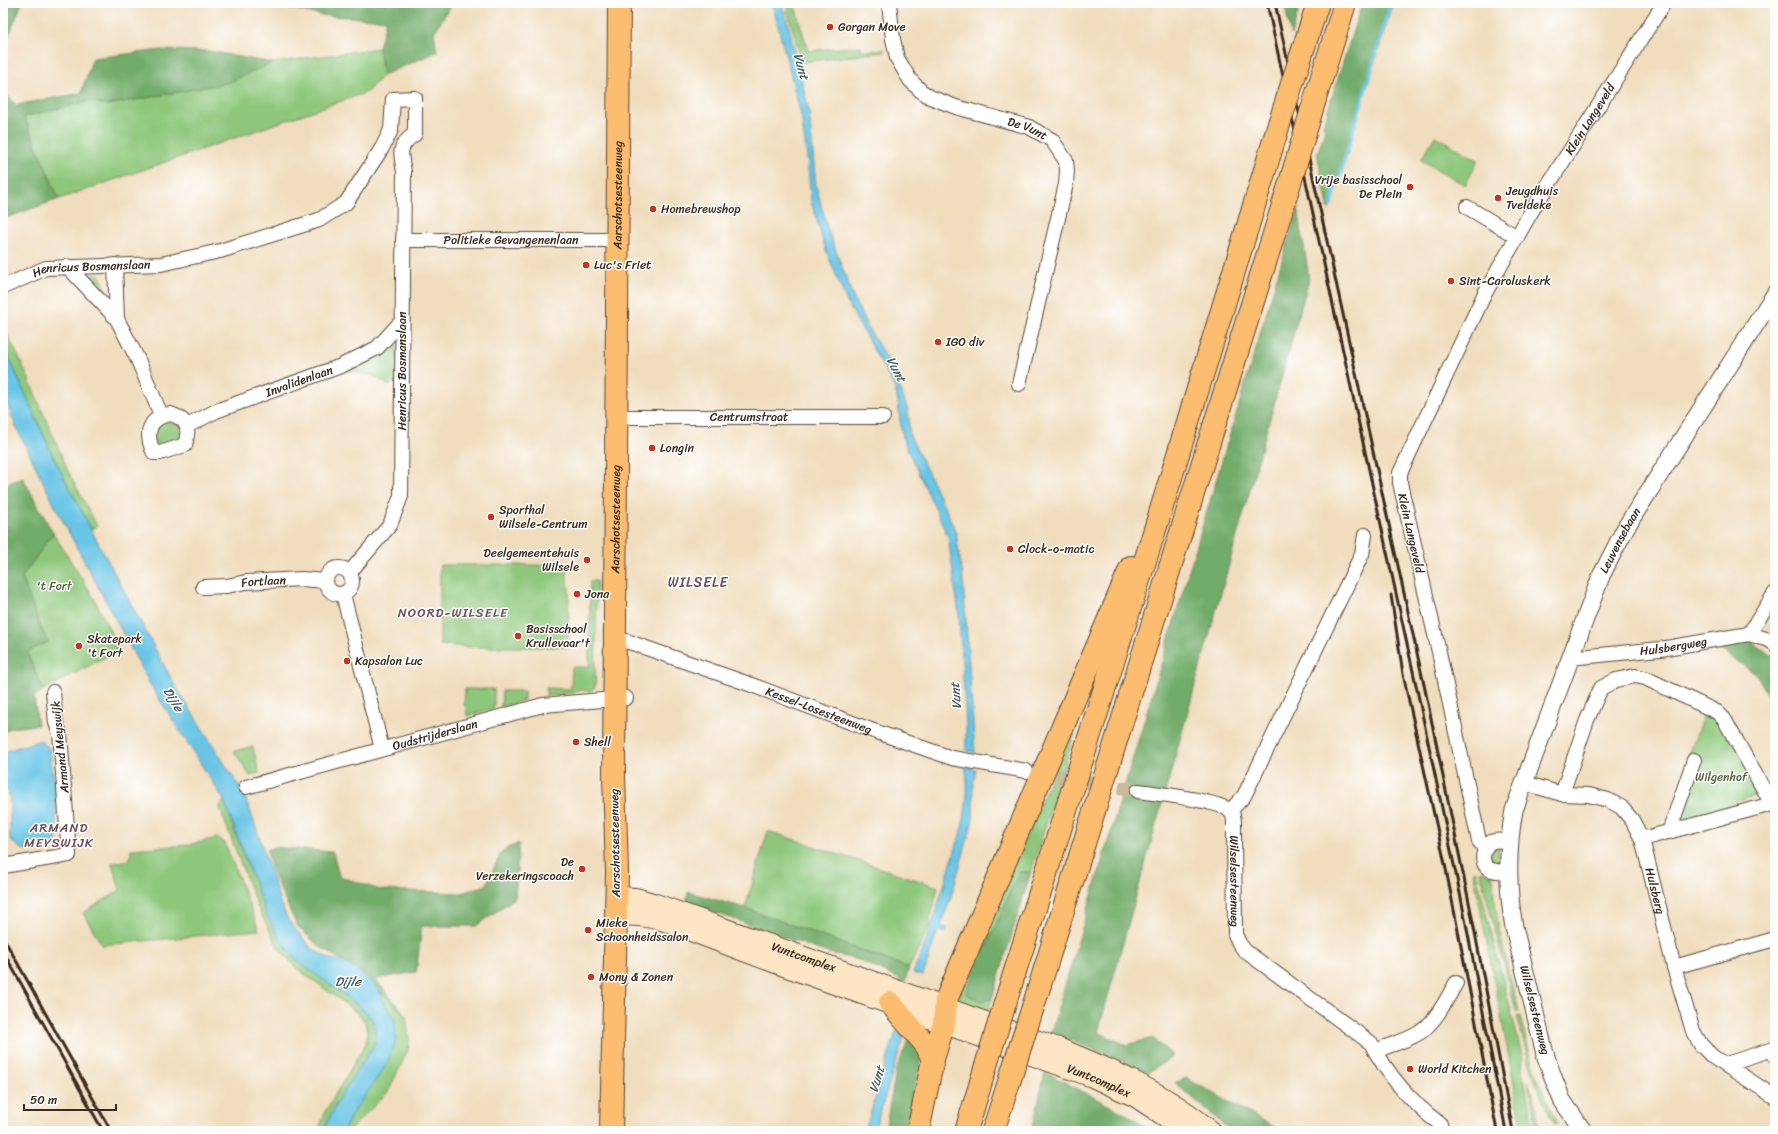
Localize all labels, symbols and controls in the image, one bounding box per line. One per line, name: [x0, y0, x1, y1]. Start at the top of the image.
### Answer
place label: Gorgan Move: [838, 16, 906, 38]
marker: Gorgan Move: [825, 22, 835, 32]
water label: Vunt: [787, 50, 817, 83]
street label: Klein Langeveld: [1559, 77, 1622, 160]
street label: De Vunt: [1005, 111, 1052, 146]
street label: Aarschotsesteenweg: [606, 141, 629, 250]
place label: Vrije basisschool De Plein: [1315, 169, 1403, 205]
place label: Jeugdhuis Tveldeke: [1505, 180, 1559, 216]
marker: Vrije basisschool De Plein: [1405, 182, 1415, 192]
marker: Jeugdhuis Tveldeke: [1493, 193, 1503, 203]
place label: Homebrewshop: [661, 198, 741, 220]
marker: Homebrewshop: [648, 204, 658, 214]
street label: Politieke Gevangenenlaan: [444, 229, 579, 251]
street label: Henricus Bosmanslaan: [28, 253, 151, 284]
place label: Luc's Friet: [594, 254, 651, 276]
marker: Luc's Friet: [581, 260, 591, 270]
place label: Sint-Caroluskerk: [1459, 270, 1551, 292]
marker: Sint-Caroluskerk: [1446, 276, 1456, 286]
street label: Henricus Bosmanslaan: [391, 311, 413, 430]
place label: IGO div: [945, 331, 985, 353]
marker: IGO div: [933, 337, 943, 347]
water label: Vunt: [880, 352, 914, 388]
street label: Invalidenlaan: [261, 359, 336, 404]
street label: Centrumstraat: [710, 406, 788, 428]
place label: Longin: [660, 437, 694, 459]
marker: Longin: [647, 443, 657, 453]
street label: Aarschotsesteenweg: [604, 465, 627, 574]
street label: Klein Langeveld: [1391, 491, 1431, 577]
place label: Sporthal Wilsele-Centrum: [499, 499, 587, 535]
street label: Leuvensebaan: [1593, 502, 1647, 577]
marker: Sporthal Wilsele-Centrum: [486, 512, 496, 522]
place label: Clock-o-matic: [1018, 538, 1094, 560]
place label: Deelgemeentehuis Wilsele: [484, 542, 579, 578]
marker: Clock-o-matic: [1005, 544, 1015, 554]
marker: Deelgemeentehuis Wilsele: [582, 555, 592, 565]
street label: Fortlaan: [239, 569, 287, 594]
district label: WILSELE: [668, 570, 729, 595]
park label: 't Fort: [36, 575, 73, 597]
place label: Jona: [584, 583, 610, 605]
marker: Jona: [572, 589, 582, 599]
district label: NOORD-WILSELE: [398, 601, 508, 624]
place label: Basisschool Krullevaar't: [526, 618, 591, 654]
place label: Skatepark 't Fort: [87, 628, 143, 664]
street label: Hulsbergweg: [1639, 630, 1709, 662]
marker: Basisschool Krullevaar't: [513, 631, 523, 641]
marker: Skatepark 't Fort: [74, 641, 84, 651]
place label: Kapsalon Luc: [355, 650, 423, 672]
marker: Kapsalon Luc: [342, 656, 352, 666]
street label: Kessel-Losesteenweg: [762, 680, 875, 740]
water label: Vunt: [943, 680, 968, 710]
water label: Dijle: [157, 682, 191, 717]
street label: Armand Meyswijk: [44, 700, 76, 795]
street label: Oudstrijderslaan: [390, 712, 481, 757]
place label: Shell: [584, 731, 611, 753]
marker: Shell: [571, 737, 581, 747]
park label: Wilgenhof: [1695, 766, 1749, 788]
street label: Aarschotsesteenweg: [603, 789, 627, 898]
district label: ARMAND MEYSWIJK: [24, 816, 94, 854]
street label: Wilselsesteenweg: [1223, 835, 1246, 927]
place label: De Verzekeringscoach: [476, 851, 574, 887]
marker: De Verzekeringscoach: [577, 864, 587, 874]
street label: Hulsberg: [1639, 865, 1671, 917]
place label: Mieke Schoonheidssalon: [596, 912, 689, 948]
marker: Mieke Schoonheidssalon: [583, 925, 593, 935]
street label: Vuntcomplex: [768, 935, 840, 979]
street label: Wilselsesteenweg: [1513, 963, 1557, 1057]
place label: Mony & Zonen: [599, 966, 674, 988]
water label: Dijle: [335, 970, 362, 993]
marker: Mony & Zonen: [586, 972, 596, 982]
street label: Vuntcomplex: [1064, 1058, 1135, 1105]
place label: World Kitchen: [1418, 1058, 1492, 1080]
water label: Vunt: [862, 1062, 892, 1095]
marker: World Kitchen: [1405, 1064, 1415, 1074]
scale bar: [24, 1086, 116, 1112]
text: 50 m: [30, 1089, 57, 1111]

